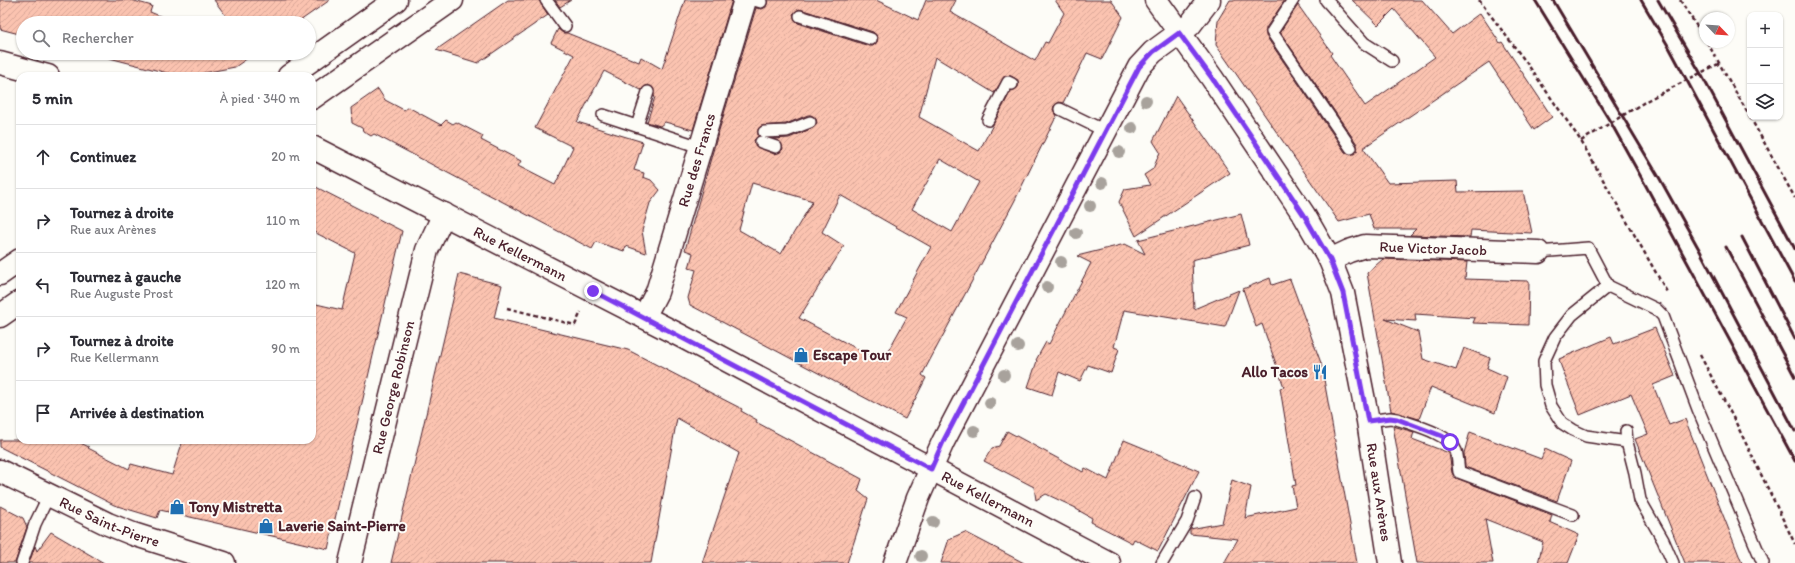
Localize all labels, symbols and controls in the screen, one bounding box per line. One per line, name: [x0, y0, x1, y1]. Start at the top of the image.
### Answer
north arrow: [1699, 12, 1735, 48]
map controls: [1747, 12, 1783, 120]
button: +: [1747, 12, 1783, 48]
search box: [16, 16, 316, 60]
icon: search: [30, 27, 52, 49]
text: Rechercher: [62, 29, 134, 47]
button: −: [1747, 48, 1783, 84]
button: layers: [1747, 84, 1783, 120]
text: 5 min: [32, 88, 72, 108]
text: À pied · 340 m: [220, 91, 300, 106]
street label: Rue des Francs: [674, 111, 719, 209]
icon: ahead: [32, 146, 54, 168]
text: Continuez: [70, 148, 136, 166]
text: 20 m: [271, 149, 300, 164]
text: Tournez à droite: [70, 204, 174, 222]
icon: right: [32, 210, 54, 232]
text: 110 m: [266, 213, 300, 228]
text: Rue aux Arènes: [70, 222, 156, 237]
street label: Rue Kellermann: [470, 222, 570, 285]
street label: Rue Victor Jacob: [1379, 238, 1487, 259]
text: Tournez à gauche: [70, 268, 181, 286]
icon: left: [32, 274, 54, 296]
text: 120 m: [265, 277, 300, 292]
route end: [584, 282, 602, 300]
text: Rue Auguste Prost: [70, 286, 173, 301]
street label: Rue George Robinson: [368, 318, 418, 456]
text: Tournez à droite: [70, 332, 174, 350]
icon: right: [32, 338, 54, 360]
text: 90 m: [271, 341, 300, 356]
shop icon: Escape Tour: [792, 346, 810, 364]
place label: Escape Tour: [813, 346, 892, 365]
text: Rue Kellermann: [70, 350, 159, 365]
place label: Allo Tacos: [1241, 363, 1308, 381]
restaurant icon: Allo Tacos: [1311, 363, 1329, 381]
icon: arrive: [32, 402, 54, 424]
text: Arrivée à destination: [70, 404, 204, 422]
route start: [1441, 433, 1459, 451]
street label: Rue aux Arènes: [1363, 442, 1396, 543]
street label: Rue Kellermann: [938, 467, 1038, 531]
street label: Rue Saint-Pierre: [57, 493, 162, 551]
shop icon: Tony Mistretta: [168, 498, 186, 516]
place label: Tony Mistretta: [188, 498, 282, 517]
shop icon: Laverie Saint-Pierre: [257, 517, 275, 535]
place label: Laverie Saint-Pierre: [278, 517, 406, 535]

